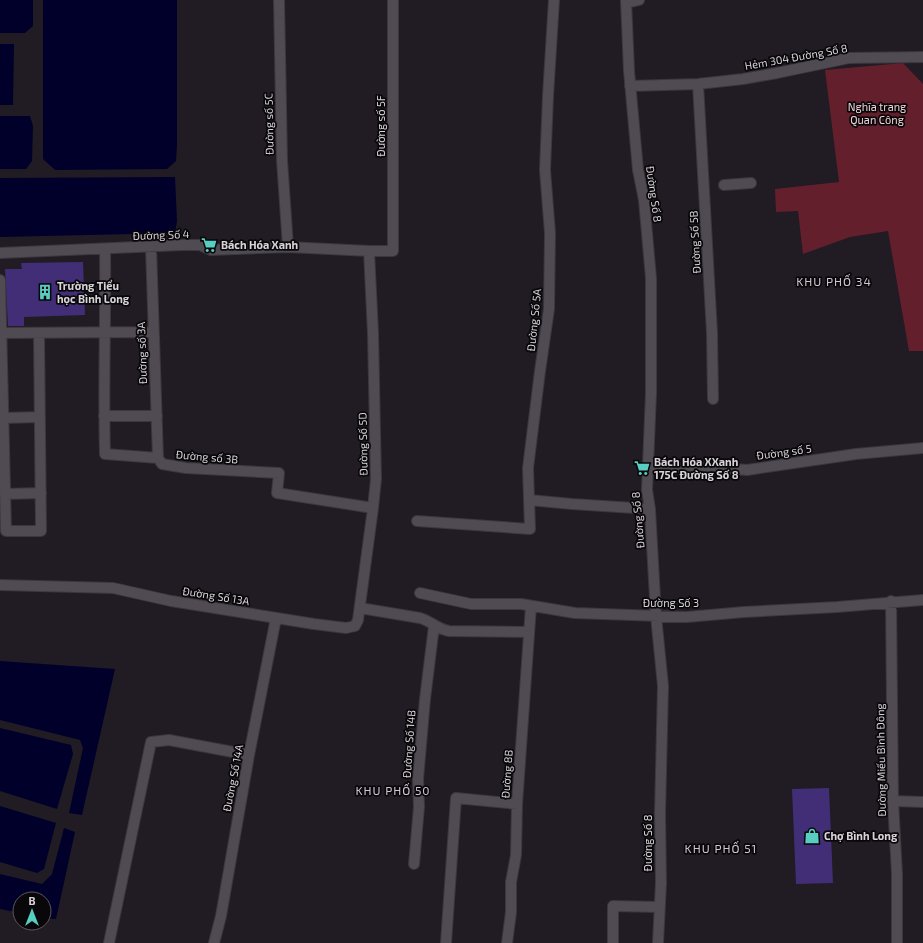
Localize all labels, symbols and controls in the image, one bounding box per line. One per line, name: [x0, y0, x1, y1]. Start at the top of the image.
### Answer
street label: Hẻm 304 Đường Số 8: [744, 41, 848, 72]
street label: Đường số 5C: [261, 93, 276, 155]
street label: Đường số 5F: [374, 95, 387, 157]
park label: Nghĩa trang Quan Công: [848, 100, 906, 127]
street label: Đường Số 8: [644, 165, 665, 223]
street label: Đường Số 5B: [686, 210, 703, 274]
street label: Đường Số 4: [132, 227, 190, 242]
supermarket icon: Bách Hóa Xanh: [200, 236, 218, 254]
place label: Bách Hóa Xanh: [221, 238, 298, 251]
district label: KHU PHỐ 34: [796, 273, 872, 288]
place label: Trường Tiểu học Bình Long: [57, 279, 130, 305]
building icon: Trường Tiểu học Bình Long: [36, 283, 54, 301]
street label: Đường Số 5A: [524, 288, 543, 352]
street label: Đường số 3A: [134, 321, 149, 384]
street label: Đường Số 5D: [355, 412, 370, 476]
street label: Đường số 5: [756, 441, 812, 462]
street label: Đường số 3B: [175, 447, 239, 466]
place label: Bách Hóa XXanh 175C Đường Số 8: [654, 455, 739, 481]
supermarket icon: Bách Hóa XXanh 175C Đường Số 8: [633, 459, 651, 477]
street label: Đường Số 8: [629, 491, 646, 549]
street label: Đường Số 13A: [182, 584, 251, 607]
street label: Đường Số 3: [643, 596, 699, 609]
street label: Đường Miếu Bình Đông: [873, 703, 888, 817]
street label: Đường Số 14B: [400, 709, 417, 778]
street label: Đường Số 14A: [220, 743, 245, 813]
street label: Đường 8B: [498, 749, 515, 799]
district label: KHU PHỐ 50: [355, 782, 431, 797]
street label: Đường Số 8: [641, 815, 654, 871]
shop icon: Chợ Bình Long: [803, 827, 821, 845]
place label: Chợ Bình Long: [824, 829, 898, 842]
district label: KHU PHỐ 51: [685, 840, 757, 855]
north arrow: [12, 891, 52, 931]
text: B: [28, 894, 36, 907]

